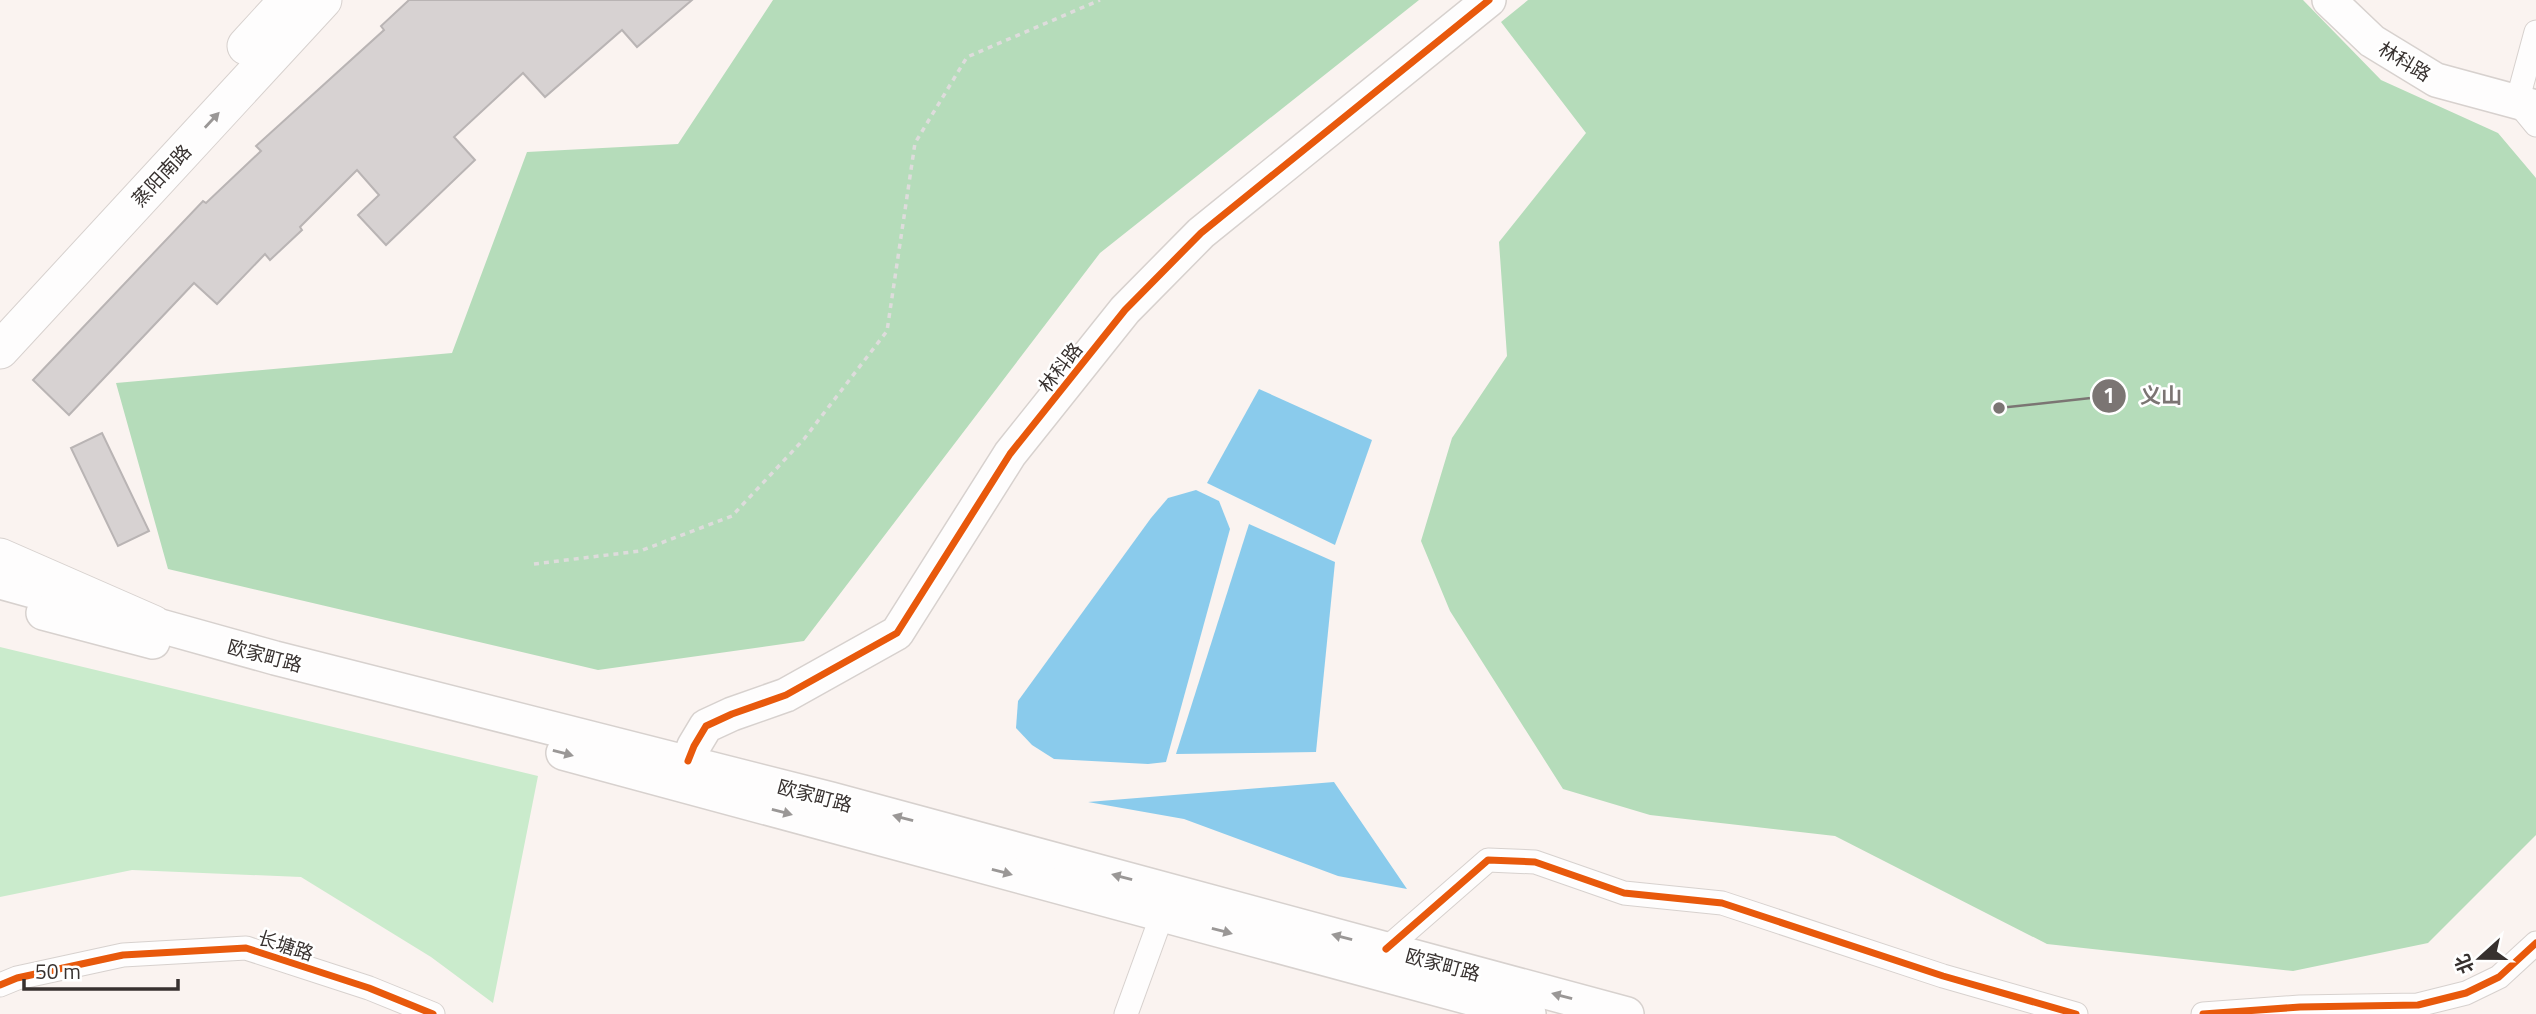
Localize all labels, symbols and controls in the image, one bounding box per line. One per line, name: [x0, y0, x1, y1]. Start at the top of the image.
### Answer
street label: 林科路: [2373, 34, 2437, 88]
one-way arrow: [204, 111, 220, 129]
street label: 蒸阳南路: [124, 137, 198, 213]
street label: 林科路: [1031, 336, 1089, 398]
callout: 义山: [2091, 375, 2196, 417]
text: 1: [2103, 379, 2115, 411]
text: 义山: [2140, 379, 2182, 411]
street label: 欧家町路: [225, 631, 305, 679]
one-way arrow: [552, 748, 574, 759]
street label: 欧家町路: [775, 771, 855, 819]
one-way arrow: [772, 808, 793, 818]
one-way arrow: [891, 812, 913, 823]
one-way arrow: [992, 867, 1013, 877]
one-way arrow: [1111, 872, 1132, 882]
street label: 长塘路: [254, 922, 318, 968]
north arrow: [2445, 923, 2515, 993]
one-way arrow: [1211, 926, 1233, 937]
one-way arrow: [1331, 931, 1352, 941]
street label: 欧家町路: [1403, 940, 1483, 988]
scale bar: [24, 948, 178, 992]
text: 北: [2447, 950, 2481, 978]
text: 50 m: [35, 955, 81, 987]
one-way arrow: [1550, 990, 1572, 1001]

